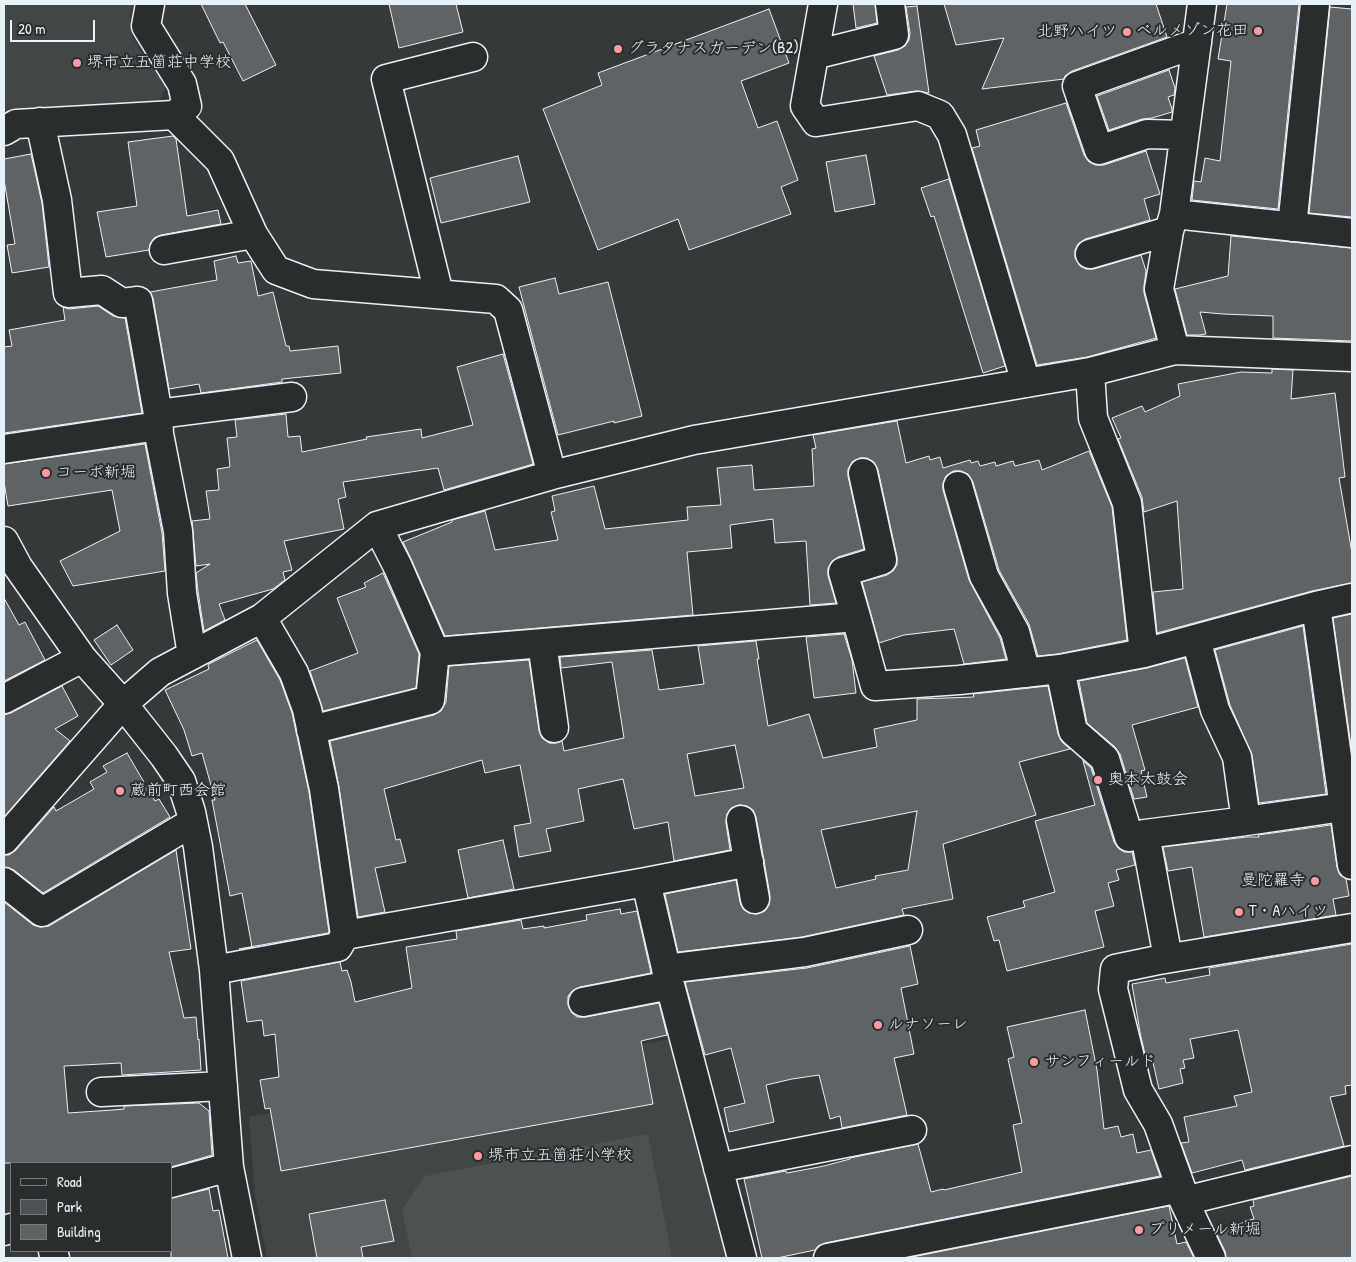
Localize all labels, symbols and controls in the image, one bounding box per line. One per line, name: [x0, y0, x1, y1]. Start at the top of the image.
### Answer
scale bar: [12, 10, 98, 42]
text: 20 m: [18, 18, 45, 39]
place label: ベルメゾン花田: [1136, 21, 1248, 41]
place label: 北野ハイツ: [1037, 22, 1117, 42]
marker: ベルメゾン花田: [1252, 25, 1264, 37]
marker: 北野ハイツ: [1121, 26, 1133, 38]
place label: グラタナスガーデン(B2): [628, 39, 799, 59]
marker: グラタナスガーデン(B2): [612, 43, 624, 55]
place label: 堺市立五箇荘中学校: [87, 53, 231, 73]
marker: 堺市立五箇荘中学校: [71, 57, 83, 69]
place label: コーポ新堀: [56, 463, 136, 483]
marker: コーポ新堀: [40, 467, 52, 479]
place label: 奥本太鼓会: [1108, 770, 1188, 790]
marker: 奥本太鼓会: [1092, 774, 1104, 786]
place label: 蔵前町西会館: [130, 781, 226, 801]
marker: 蔵前町西会館: [114, 785, 126, 797]
place label: 曼陀羅寺: [1241, 871, 1305, 891]
marker: 曼陀羅寺: [1309, 875, 1321, 887]
place label: T・Aハイツ: [1249, 902, 1328, 922]
marker: T・Aハイツ: [1233, 906, 1245, 918]
place label: ルナソーレ: [888, 1015, 968, 1035]
marker: ルナソーレ: [872, 1019, 884, 1031]
place label: サンフィールド: [1044, 1052, 1156, 1072]
marker: サンフィールド: [1028, 1056, 1040, 1068]
place label: 堺市立五箇荘小学校: [488, 1146, 632, 1166]
marker: 堺市立五箇荘小学校: [472, 1150, 484, 1162]
legend: [10, 1162, 172, 1252]
text: Road: [57, 1171, 82, 1192]
text: Park: [57, 1196, 82, 1217]
place label: プリメール新堀: [1149, 1220, 1261, 1240]
text: Building: [57, 1221, 101, 1242]
marker: プリメール新堀: [1133, 1224, 1145, 1236]

